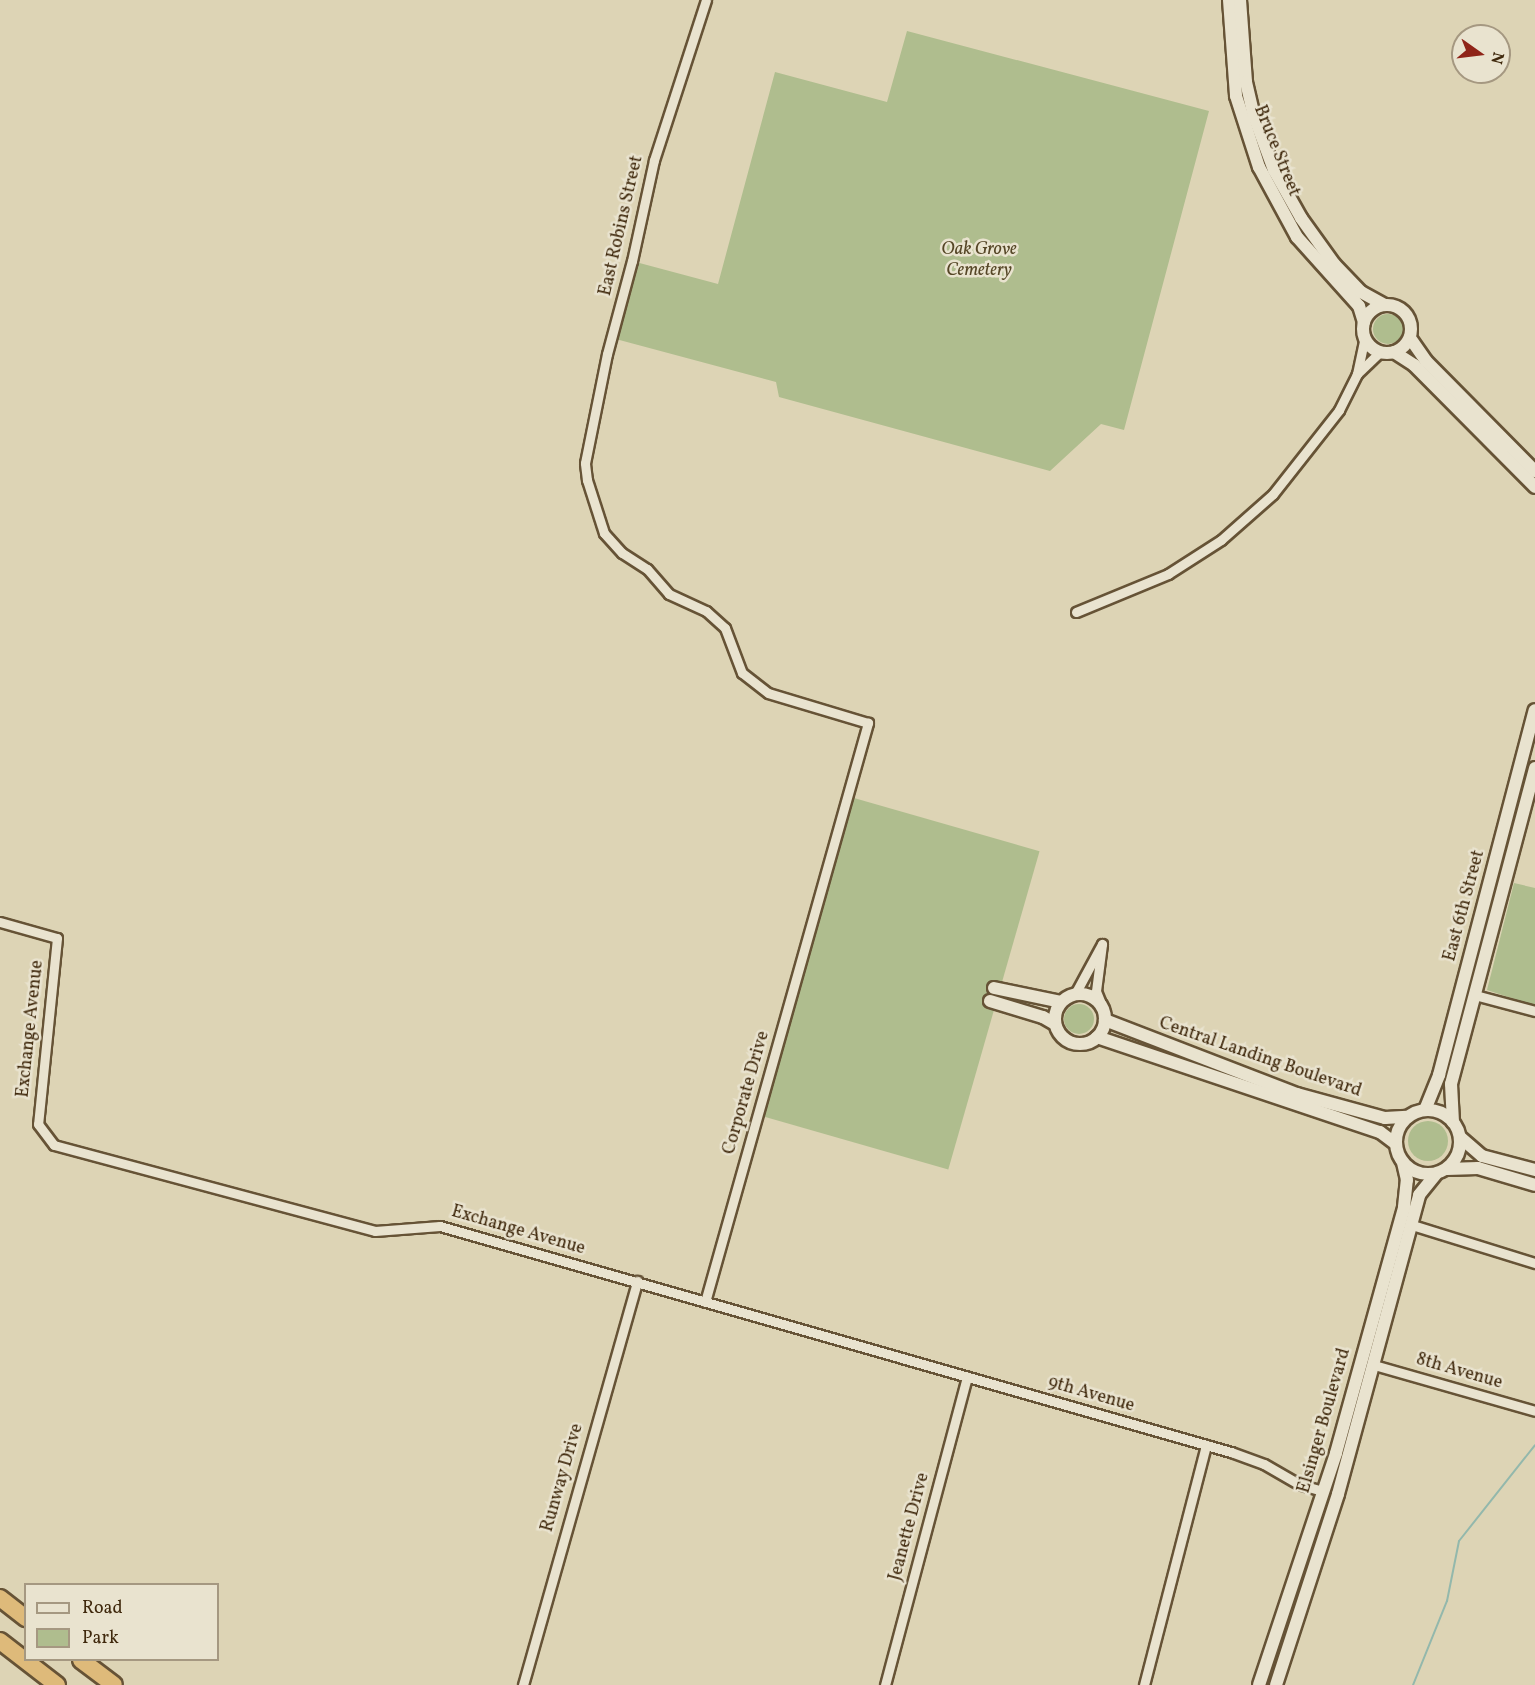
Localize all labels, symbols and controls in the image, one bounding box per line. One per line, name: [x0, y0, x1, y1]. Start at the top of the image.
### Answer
north arrow: [1451, 24, 1511, 84]
text: N: [1484, 50, 1509, 66]
street label: Bruce Street: [1248, 102, 1304, 200]
street label: East Robins Street: [595, 154, 649, 298]
park label: Oak Grove Cemetery: [941, 240, 1017, 282]
street label: East 6th Street: [1440, 848, 1490, 964]
street label: Exchange Avenue: [13, 959, 49, 1099]
street label: Central Landing Boulevard: [1156, 1013, 1364, 1103]
street label: Corporate Drive: [719, 1029, 775, 1157]
street label: Exchange Avenue: [449, 1202, 587, 1260]
street label: Elsinger Boulevard: [1294, 1346, 1356, 1496]
street label: 8th Avenue: [1413, 1349, 1505, 1395]
street label: 9th Avenue: [1045, 1372, 1137, 1418]
street label: Runway Drive: [537, 1421, 589, 1535]
street label: Jeanette Drive: [885, 1471, 935, 1583]
legend: [24, 1583, 219, 1661]
text: Road: [82, 1596, 123, 1621]
text: Park: [82, 1626, 119, 1651]

